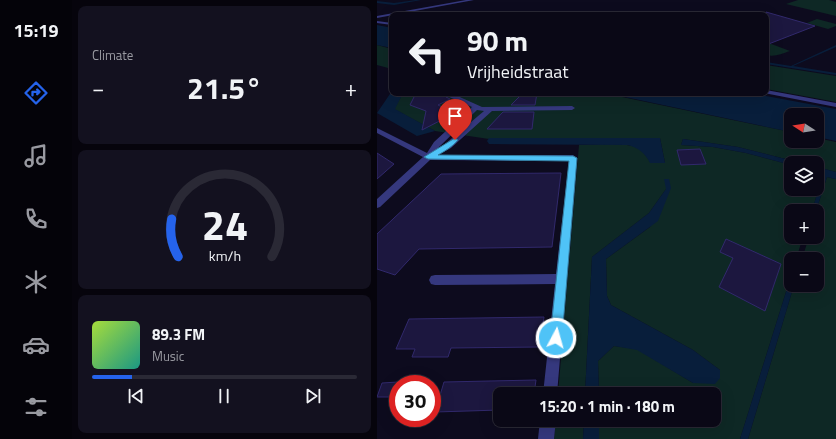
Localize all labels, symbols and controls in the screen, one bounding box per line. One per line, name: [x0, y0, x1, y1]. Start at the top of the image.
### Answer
text: 15:19: [14, 17, 58, 44]
text: 90 m: [467, 19, 528, 62]
icon: left: [401, 28, 453, 80]
text: Climate: [92, 45, 133, 65]
text: Vrijheidstraat: [467, 58, 569, 85]
text: 21.5°: [187, 65, 262, 111]
text: −: [92, 71, 104, 105]
text: +: [345, 71, 357, 105]
icon: directions: [22, 79, 50, 107]
pin: [438, 99, 472, 140]
icon: arrive: [444, 105, 466, 127]
north arrow: [784, 108, 824, 148]
map controls: [784, 108, 824, 292]
icon: music: [22, 142, 50, 170]
button: layers: [784, 156, 824, 196]
text: 24: [201, 193, 248, 256]
button: +: [784, 204, 824, 244]
icon: phone: [22, 205, 50, 233]
text: km/h: [208, 245, 241, 267]
button: −: [784, 252, 824, 292]
icon: climate: [22, 268, 50, 296]
position arrow: [535, 317, 577, 359]
text: 89.3 FM: [152, 323, 205, 346]
icon: car: [22, 331, 50, 359]
text: Music: [152, 346, 184, 366]
speed limit sign: 30: [389, 375, 441, 427]
icon: previous: [125, 385, 147, 407]
icon: pause: [213, 385, 235, 407]
icon: next: [302, 385, 324, 407]
icon: filters: [22, 393, 50, 421]
text: 15:20 · 1 min · 180 m: [539, 395, 675, 418]

